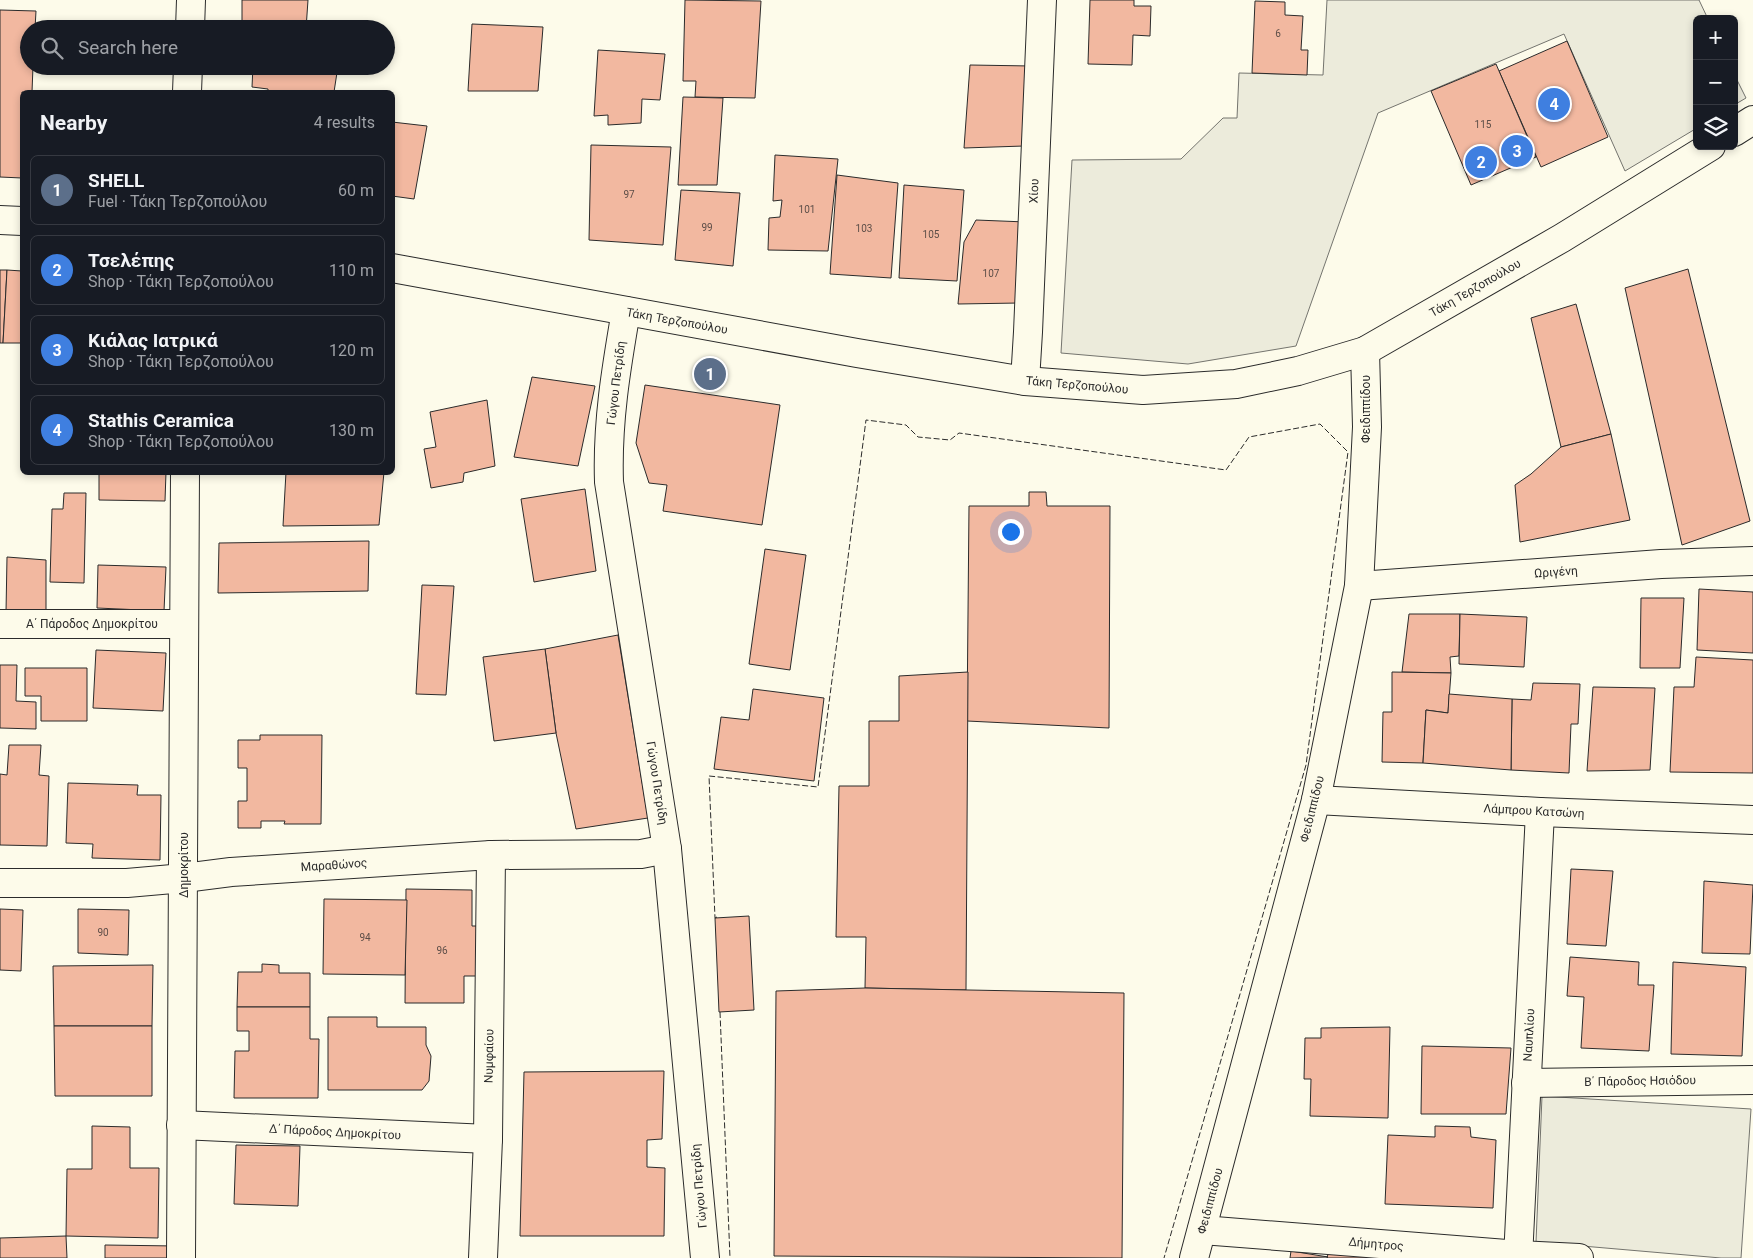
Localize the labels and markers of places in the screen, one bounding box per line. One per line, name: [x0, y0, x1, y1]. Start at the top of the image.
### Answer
pin: 4: [1538, 85, 1570, 123]
pin: 3: [1501, 132, 1533, 170]
pin: 2: [1465, 143, 1497, 181]
pin: 1: [694, 355, 726, 393]

